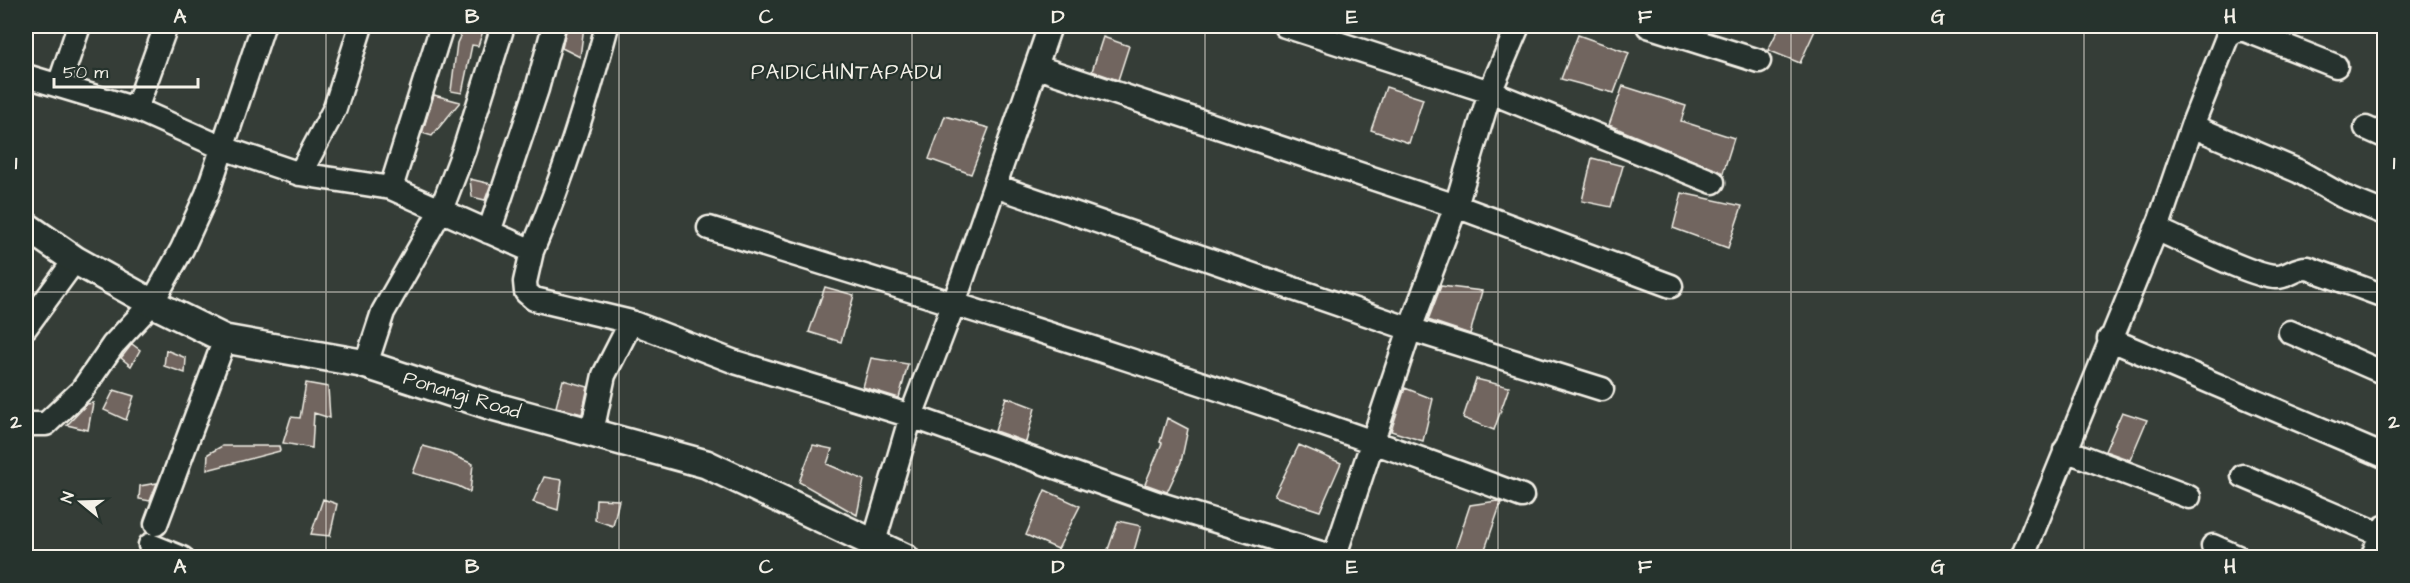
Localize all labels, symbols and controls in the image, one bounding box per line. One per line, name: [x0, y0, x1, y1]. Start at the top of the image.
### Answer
text: A: [174, 3, 187, 31]
text: B: [465, 3, 480, 31]
text: C: [759, 3, 774, 31]
text: D: [1052, 3, 1065, 31]
text: E: [1346, 3, 1358, 31]
text: F: [1638, 3, 1653, 31]
text: G: [1931, 3, 1945, 31]
text: H: [2224, 3, 2236, 31]
scale bar: [54, 51, 198, 89]
district label: PAIDICHINTAPADU: [751, 58, 943, 87]
text: 50 m: [63, 60, 108, 85]
text: 1: [15, 149, 18, 177]
text: 1: [2393, 149, 2396, 177]
street label: Ponangi Road: [400, 364, 524, 427]
text: 2: [9, 408, 22, 436]
text: 2: [2387, 408, 2400, 436]
north arrow: [51, 472, 111, 532]
text: N: [56, 489, 80, 506]
text: A: [174, 553, 187, 581]
text: B: [465, 553, 480, 581]
text: C: [759, 553, 774, 581]
text: D: [1052, 553, 1065, 581]
text: E: [1346, 553, 1358, 581]
text: F: [1638, 553, 1653, 581]
text: G: [1931, 553, 1945, 581]
text: H: [2224, 553, 2236, 581]

